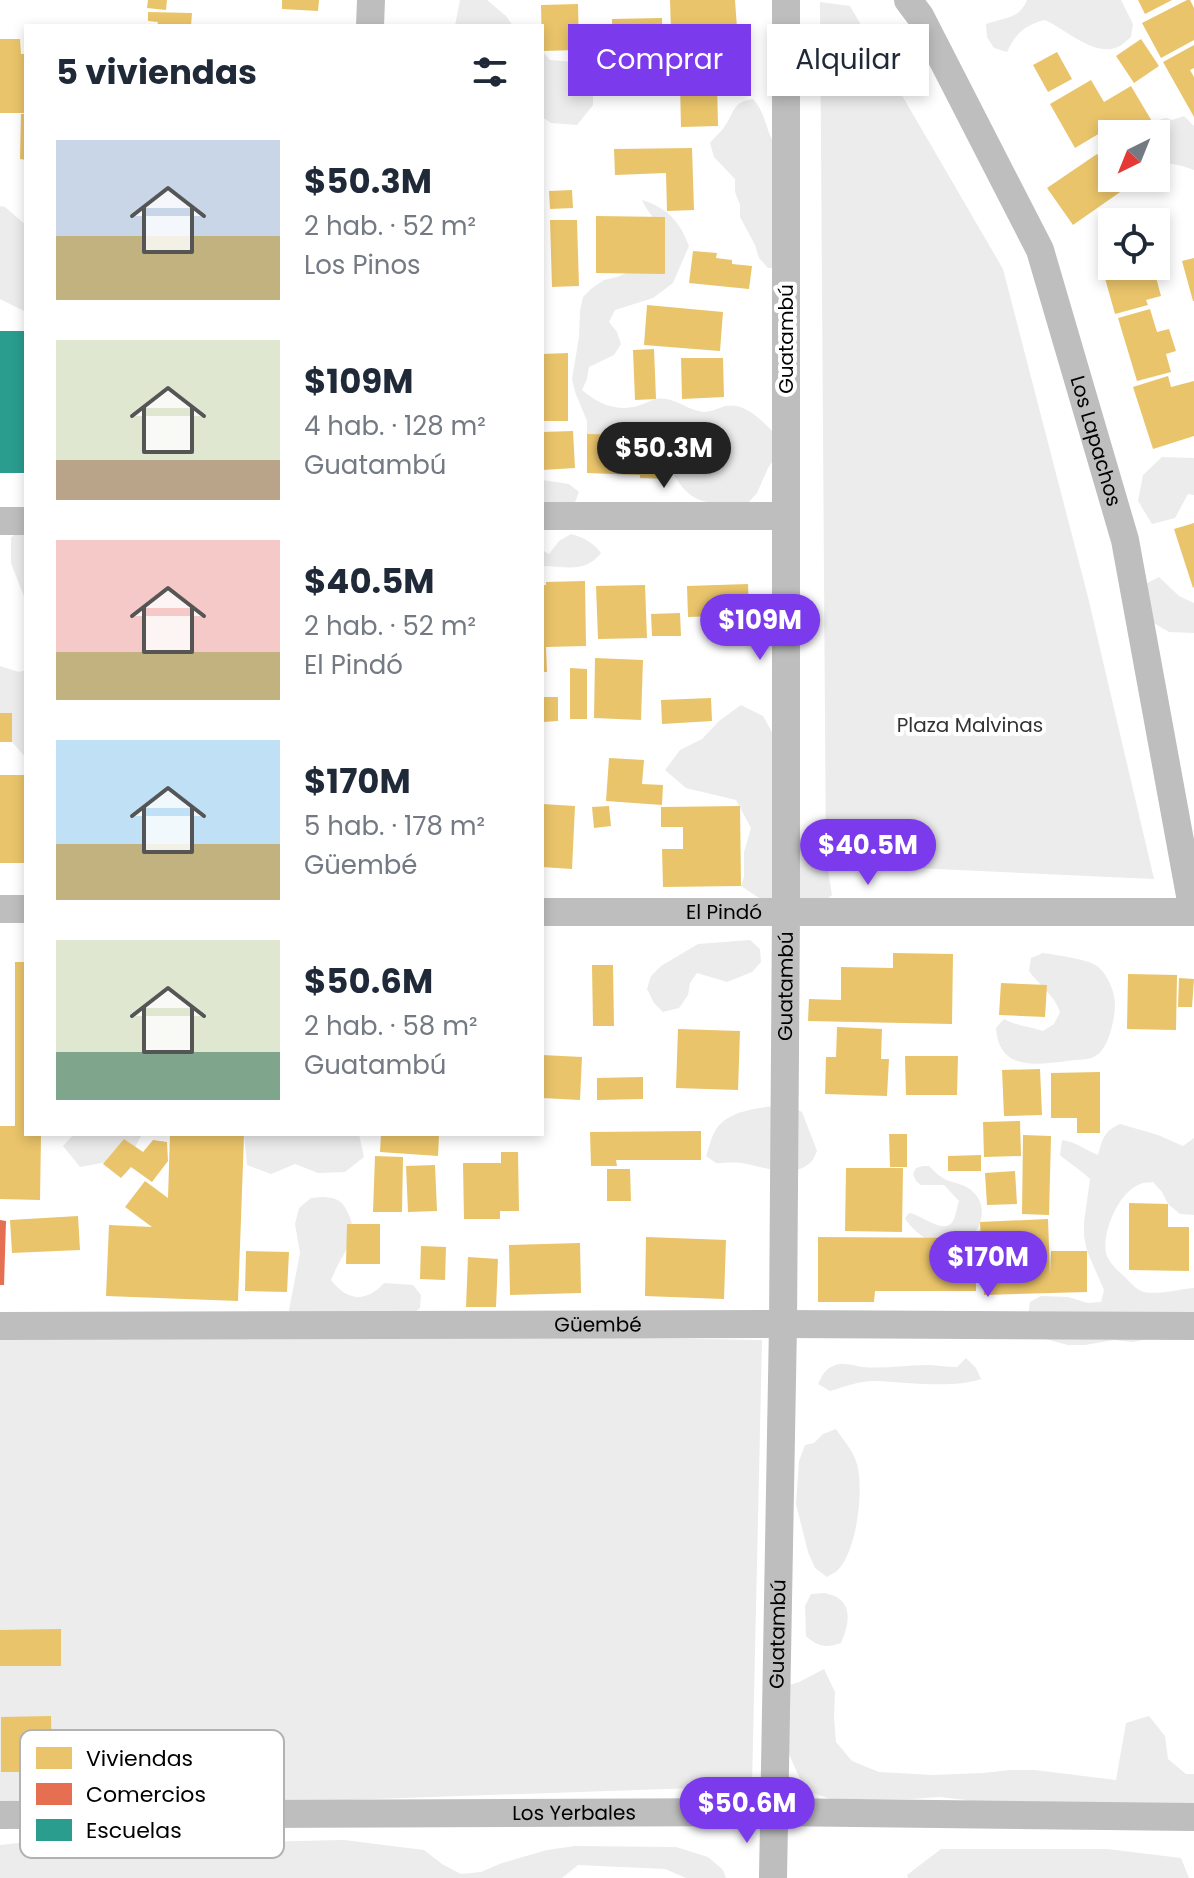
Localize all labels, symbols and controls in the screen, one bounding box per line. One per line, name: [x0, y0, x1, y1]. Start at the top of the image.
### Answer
chip: Comprar: [568, 24, 751, 96]
chip: Alquilar: [767, 24, 929, 96]
text: 5 viviendas: [56, 48, 257, 96]
icon: filters: [468, 50, 512, 94]
north arrow: [1098, 120, 1170, 192]
map controls: [1098, 120, 1170, 280]
text: $50.3M: [304, 157, 432, 205]
icon: home: [120, 172, 216, 268]
text: 2 hab. · 52 m²: [304, 208, 476, 244]
button: locate: [1098, 208, 1170, 280]
text: Los Pinos: [304, 247, 421, 283]
street label: Guatambú: [772, 284, 800, 394]
text: $109M: [304, 357, 413, 405]
icon: home: [120, 372, 216, 468]
street label: Los Lapachos: [1064, 372, 1128, 510]
text: 4 hab. · 128 m²: [304, 408, 486, 444]
pin: $50.3M: [599, 422, 729, 490]
text: $50.3M: [615, 430, 713, 466]
text: Guatambú: [304, 447, 446, 483]
text: $40.5M: [304, 557, 434, 605]
icon: home: [120, 572, 216, 668]
pin: $109M: [704, 594, 816, 662]
text: $109M: [718, 602, 802, 638]
text: 2 hab. · 52 m²: [304, 608, 476, 644]
text: El Pindó: [304, 647, 403, 683]
park label: Plaza Malvinas: [897, 711, 1043, 739]
text: $170M: [304, 757, 411, 805]
icon: home: [120, 772, 216, 868]
text: 5 hab. · 178 m²: [304, 808, 485, 844]
pin: $40.5M: [803, 819, 933, 887]
text: $40.5M: [818, 827, 918, 863]
text: Güembé: [304, 847, 417, 883]
street label: El Pindó: [686, 898, 762, 926]
street label: Guatambú: [771, 931, 800, 1041]
text: $50.6M: [304, 957, 433, 1005]
icon: home: [120, 972, 216, 1068]
text: 2 hab. · 58 m²: [304, 1008, 478, 1044]
text: Guatambú: [304, 1047, 446, 1083]
pin: $170M: [932, 1231, 1044, 1299]
text: $170M: [947, 1239, 1029, 1275]
street label: Güembé: [554, 1310, 642, 1339]
street label: Guatambú: [762, 1579, 792, 1689]
legend: [20, 1730, 284, 1858]
text: Viviendas: [86, 1743, 193, 1774]
pin: $50.6M: [682, 1777, 812, 1845]
text: Comercios: [86, 1779, 206, 1810]
text: $50.6M: [698, 1785, 796, 1821]
street label: Los Yerbales: [512, 1799, 636, 1827]
text: Escuelas: [86, 1815, 182, 1846]

